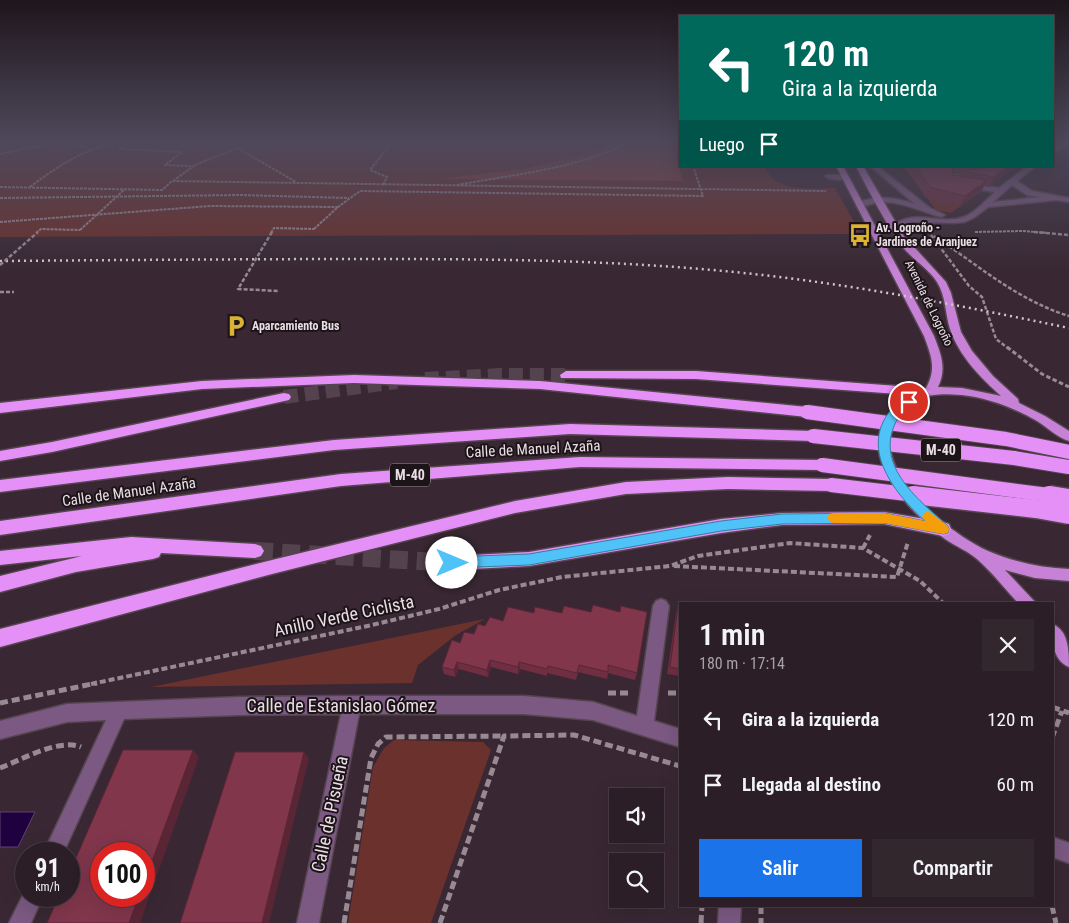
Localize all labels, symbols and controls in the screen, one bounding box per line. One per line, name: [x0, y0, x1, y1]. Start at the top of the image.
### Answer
text: 120 m: [782, 34, 869, 75]
icon: left: [699, 35, 764, 100]
text: Gira a la izquierda: [782, 76, 938, 101]
icon: arrive: [755, 130, 783, 158]
text: Luego: [699, 133, 745, 156]
place label: Av. Logroño - Jardines de Aranjuez: [876, 221, 977, 249]
bus stop icon: Av. Logroño - Jardines de Aranjuez: [847, 222, 873, 248]
street label: Avenida de Logroño: [902, 258, 956, 348]
parking icon: Aparcamiento Bus: [223, 313, 249, 339]
place label: Aparcamiento Bus: [252, 319, 340, 333]
pin: [888, 381, 930, 423]
icon: arrive: [895, 388, 923, 416]
street label: Calle de Manuel Azaña: [465, 436, 601, 462]
road number: M-40: [921, 438, 961, 462]
road number: M-40: [390, 464, 430, 486]
street label: Calle de Manuel Azaña: [61, 474, 197, 510]
position arrow: [425, 536, 477, 588]
street label: Anillo Verde Ciclista: [272, 590, 416, 641]
text: 1 min: [699, 617, 765, 652]
button: close: [982, 619, 1034, 671]
text: 180 m · 17:14: [699, 654, 785, 673]
street label: Calle de Estanislao Gómez: [247, 695, 435, 716]
icon: left: [699, 706, 727, 734]
text: Gira a la izquierda: [742, 708, 879, 731]
text: 120 m: [987, 708, 1034, 731]
street label: Calle de Pisueña: [307, 754, 352, 874]
icon: arrive: [699, 771, 727, 799]
text: Llegada al destino: [742, 773, 881, 796]
text: 60 m: [997, 773, 1034, 796]
map controls: [609, 788, 664, 908]
button: sound: [609, 788, 664, 843]
button: Salir: [699, 839, 862, 897]
button: Compartir: [872, 839, 1034, 897]
speed limit sign: 100: [90, 842, 155, 907]
button: search: [609, 853, 664, 908]
text: 91: [35, 854, 60, 883]
text: km/h: [35, 880, 60, 894]

